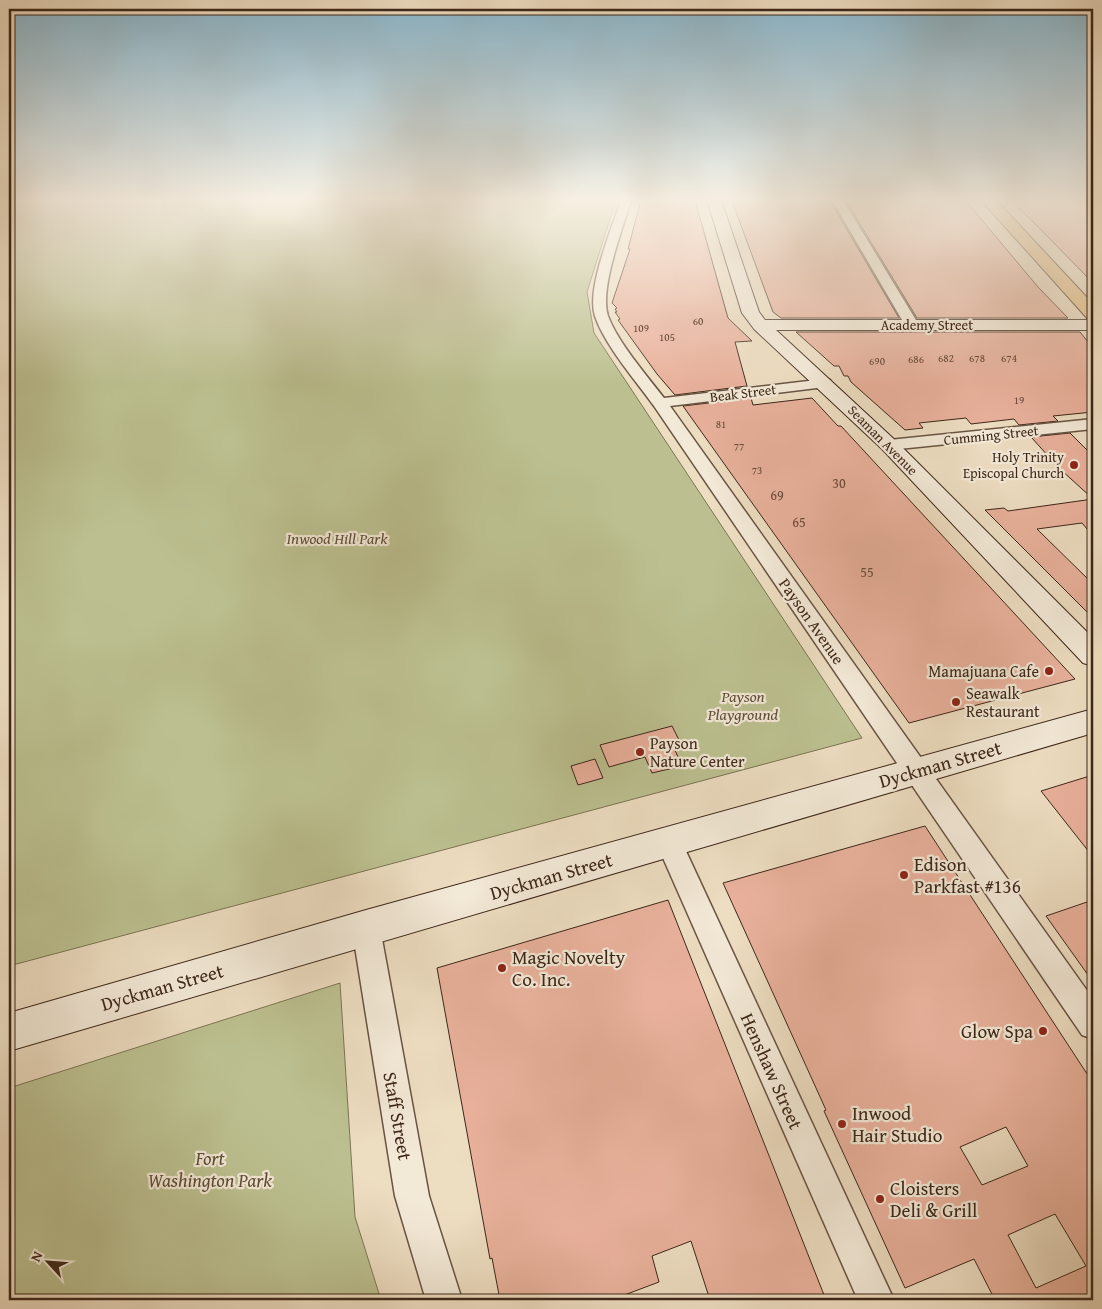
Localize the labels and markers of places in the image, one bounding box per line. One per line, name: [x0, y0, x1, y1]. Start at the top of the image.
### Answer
place label: Holy Trinity Episcopal Church: [963, 447, 1064, 483]
marker: Holy Trinity Episcopal Church: [1068, 459, 1080, 471]
place label: Mamajuana Cafe: [928, 659, 1039, 683]
marker: Mamajuana Cafe: [1043, 665, 1055, 677]
place label: Seawalk Restaurant: [966, 681, 1040, 723]
marker: Seawalk Restaurant: [950, 696, 962, 708]
place label: Payson Nature Center: [650, 731, 745, 773]
marker: Payson Nature Center: [634, 746, 646, 758]
place label: Edison Parkfast #136: [914, 850, 1021, 900]
marker: Edison Parkfast #136: [898, 869, 910, 881]
place label: Magic Novelty Co. Inc.: [512, 943, 626, 993]
marker: Magic Novelty Co. Inc.: [496, 962, 508, 974]
place label: Glow Spa: [961, 1017, 1033, 1045]
marker: Glow Spa: [1037, 1025, 1049, 1037]
place label: Inwood Hair Studio: [852, 1099, 942, 1149]
marker: Inwood Hair Studio: [836, 1118, 848, 1130]
place label: Cloisters Deli & Grill: [890, 1174, 977, 1224]
marker: Cloisters Deli & Grill: [874, 1193, 886, 1205]

